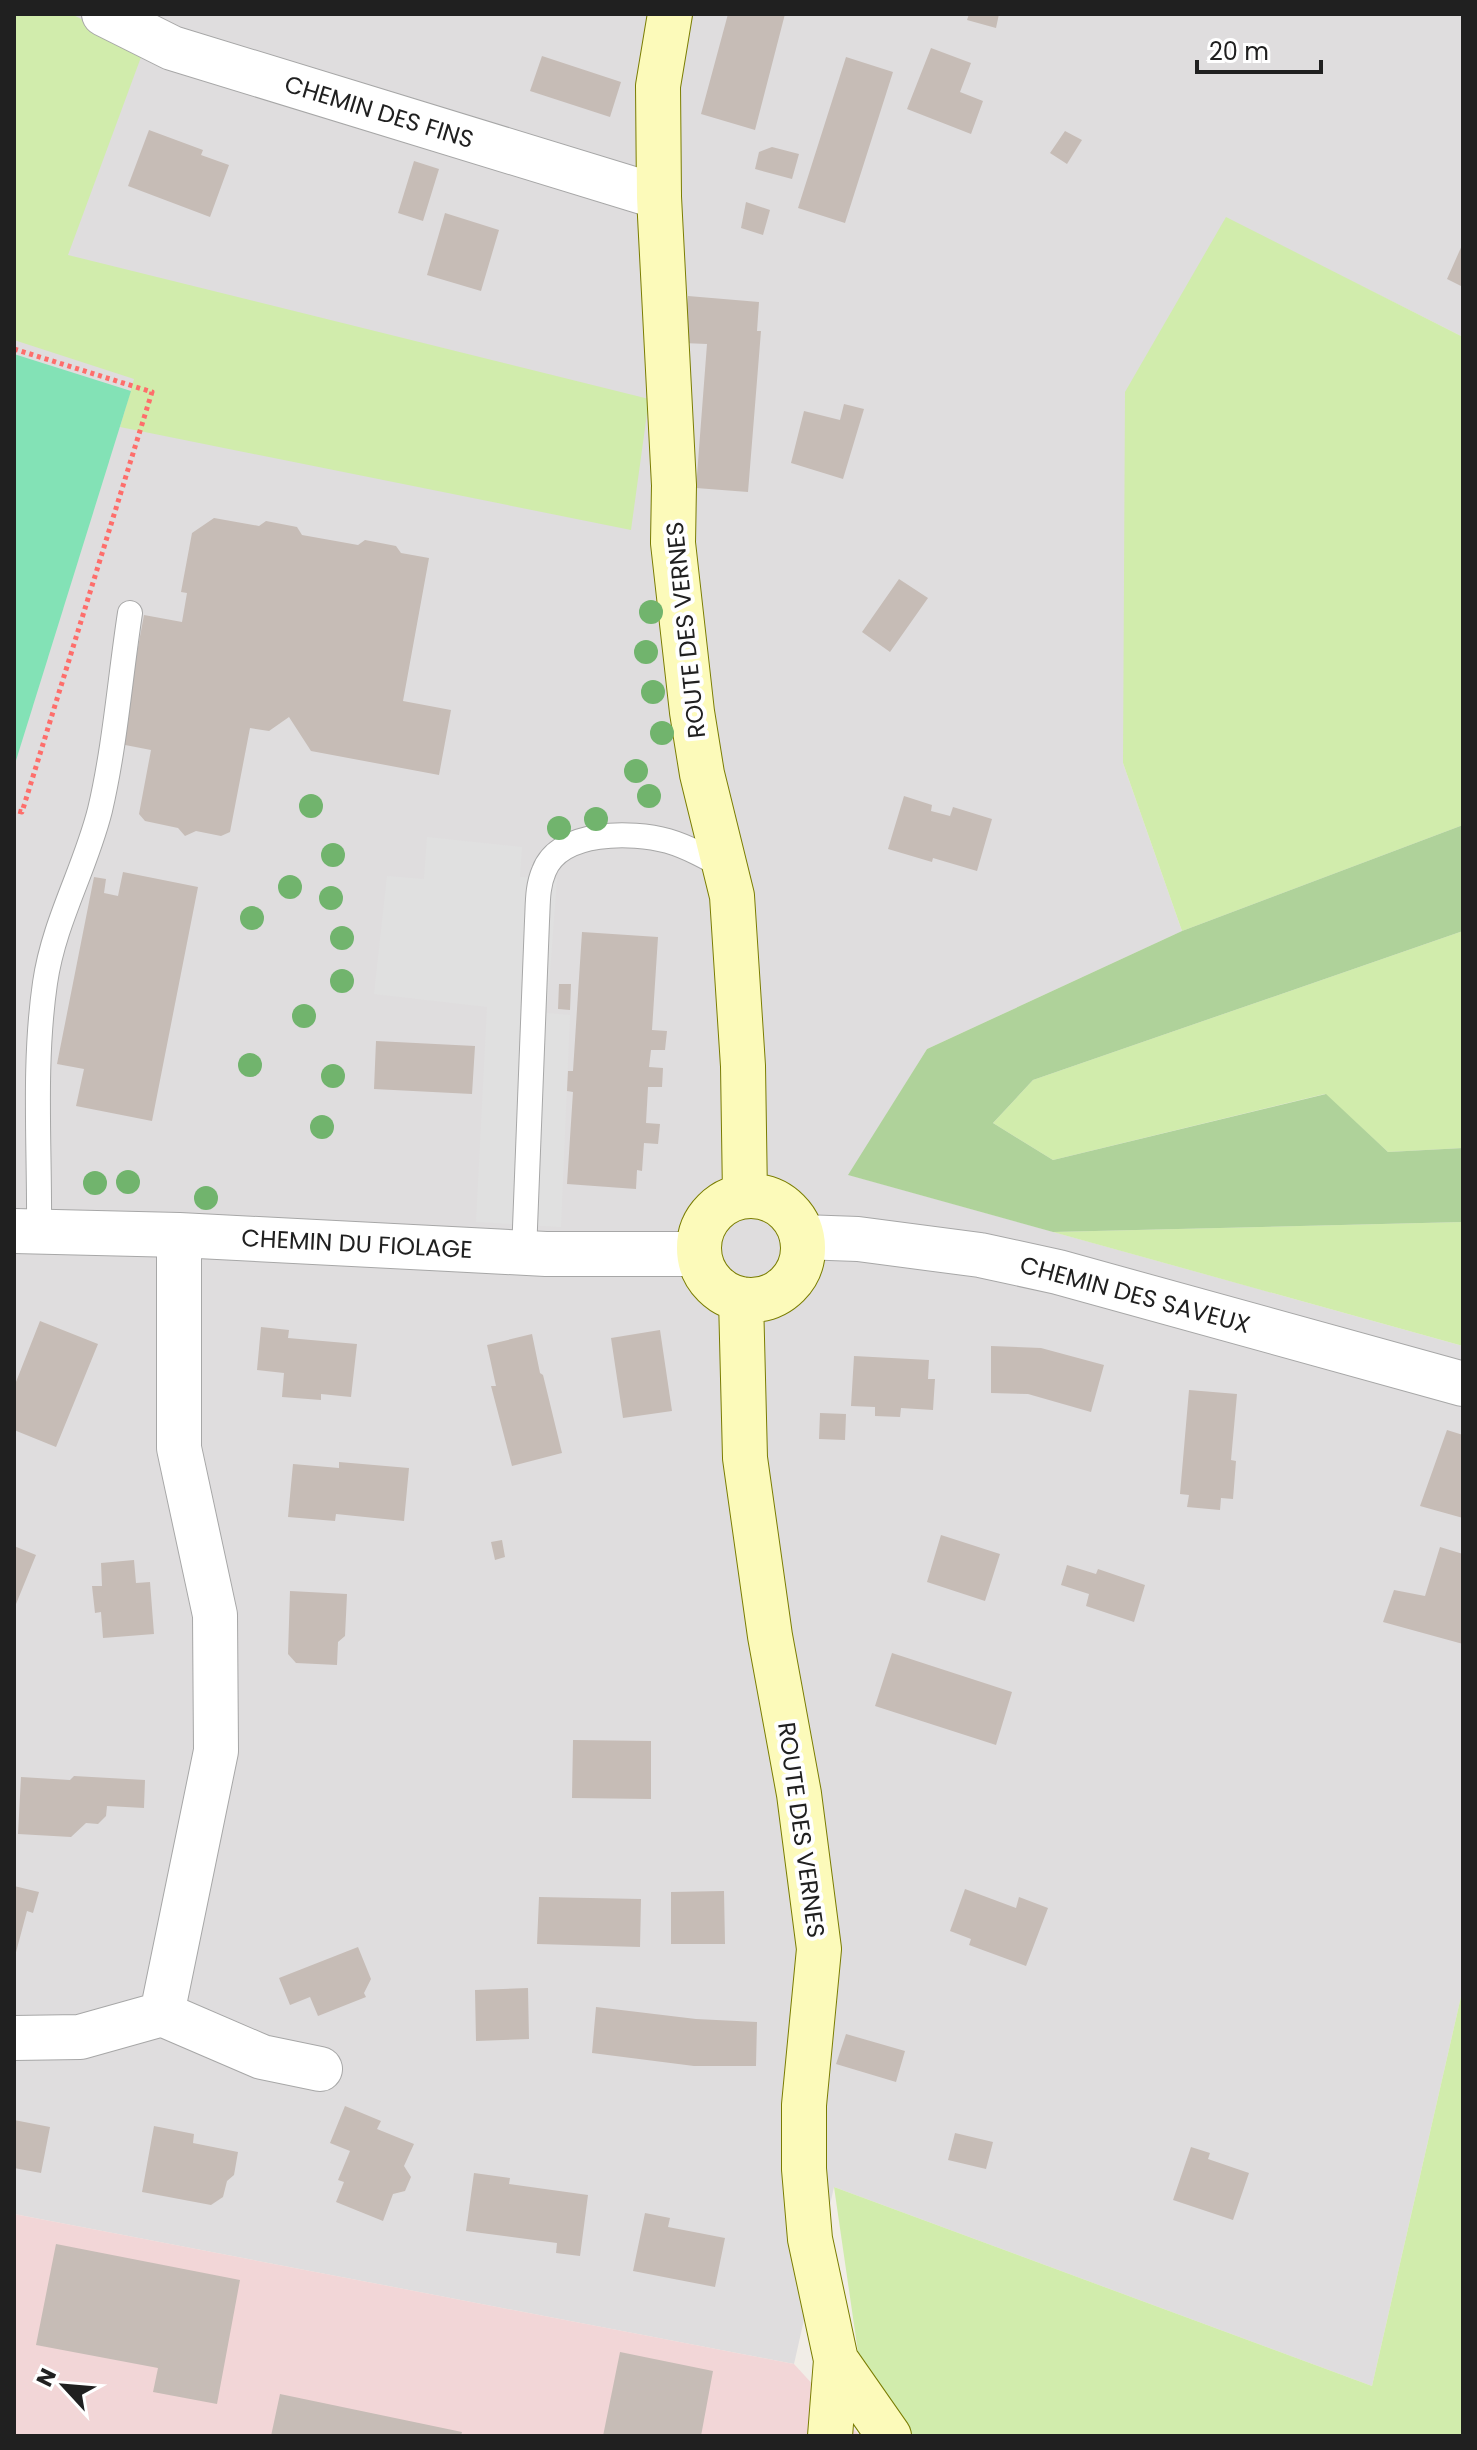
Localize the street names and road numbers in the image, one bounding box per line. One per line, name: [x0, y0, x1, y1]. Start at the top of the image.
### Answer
street label: CHEMIN DES FINS: [281, 67, 478, 156]
street label: ROUTE DES VERNES: [658, 520, 713, 740]
street label: CHEMIN DU FIOLAGE: [241, 1221, 473, 1266]
street label: CHEMIN DES SAVEUX: [1016, 1248, 1254, 1341]
street label: ROUTE DES VERNES: [770, 1720, 833, 1940]

